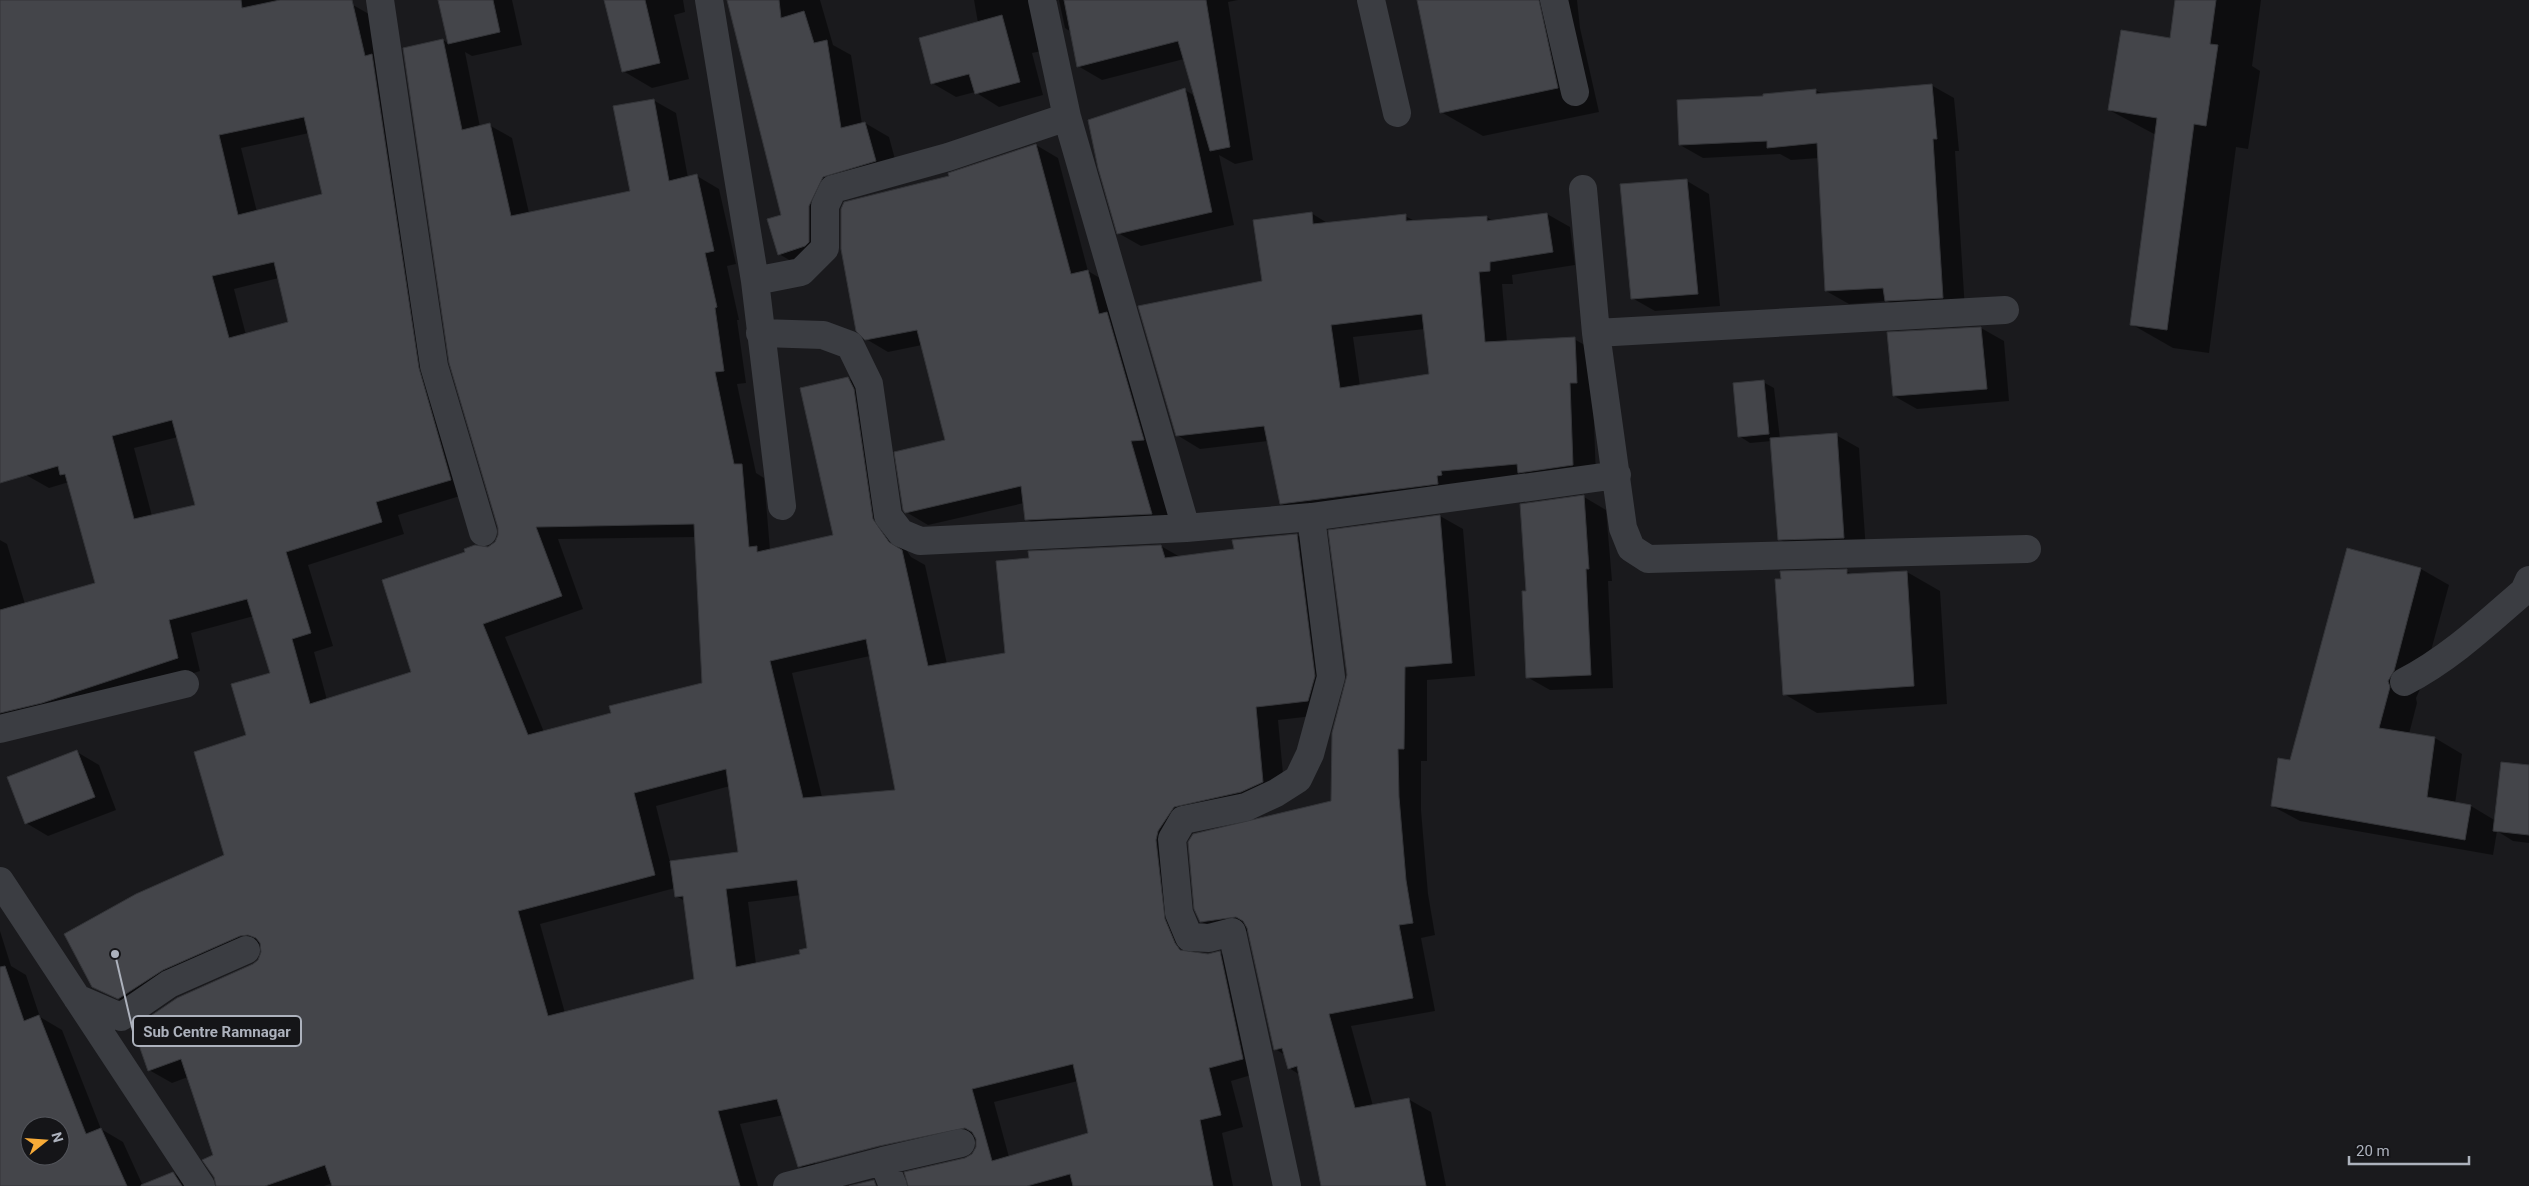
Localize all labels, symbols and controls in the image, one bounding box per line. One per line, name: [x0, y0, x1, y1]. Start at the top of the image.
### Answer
callout: Sub Centre Ramnagar: [133, 1016, 301, 1046]
text: Sub Centre Ramnagar: [143, 1023, 291, 1041]
north arrow: [20, 1116, 70, 1166]
text: N: [48, 1130, 67, 1144]
scale bar: [2349, 1134, 2469, 1166]
text: 20 m: [2356, 1142, 2390, 1160]

